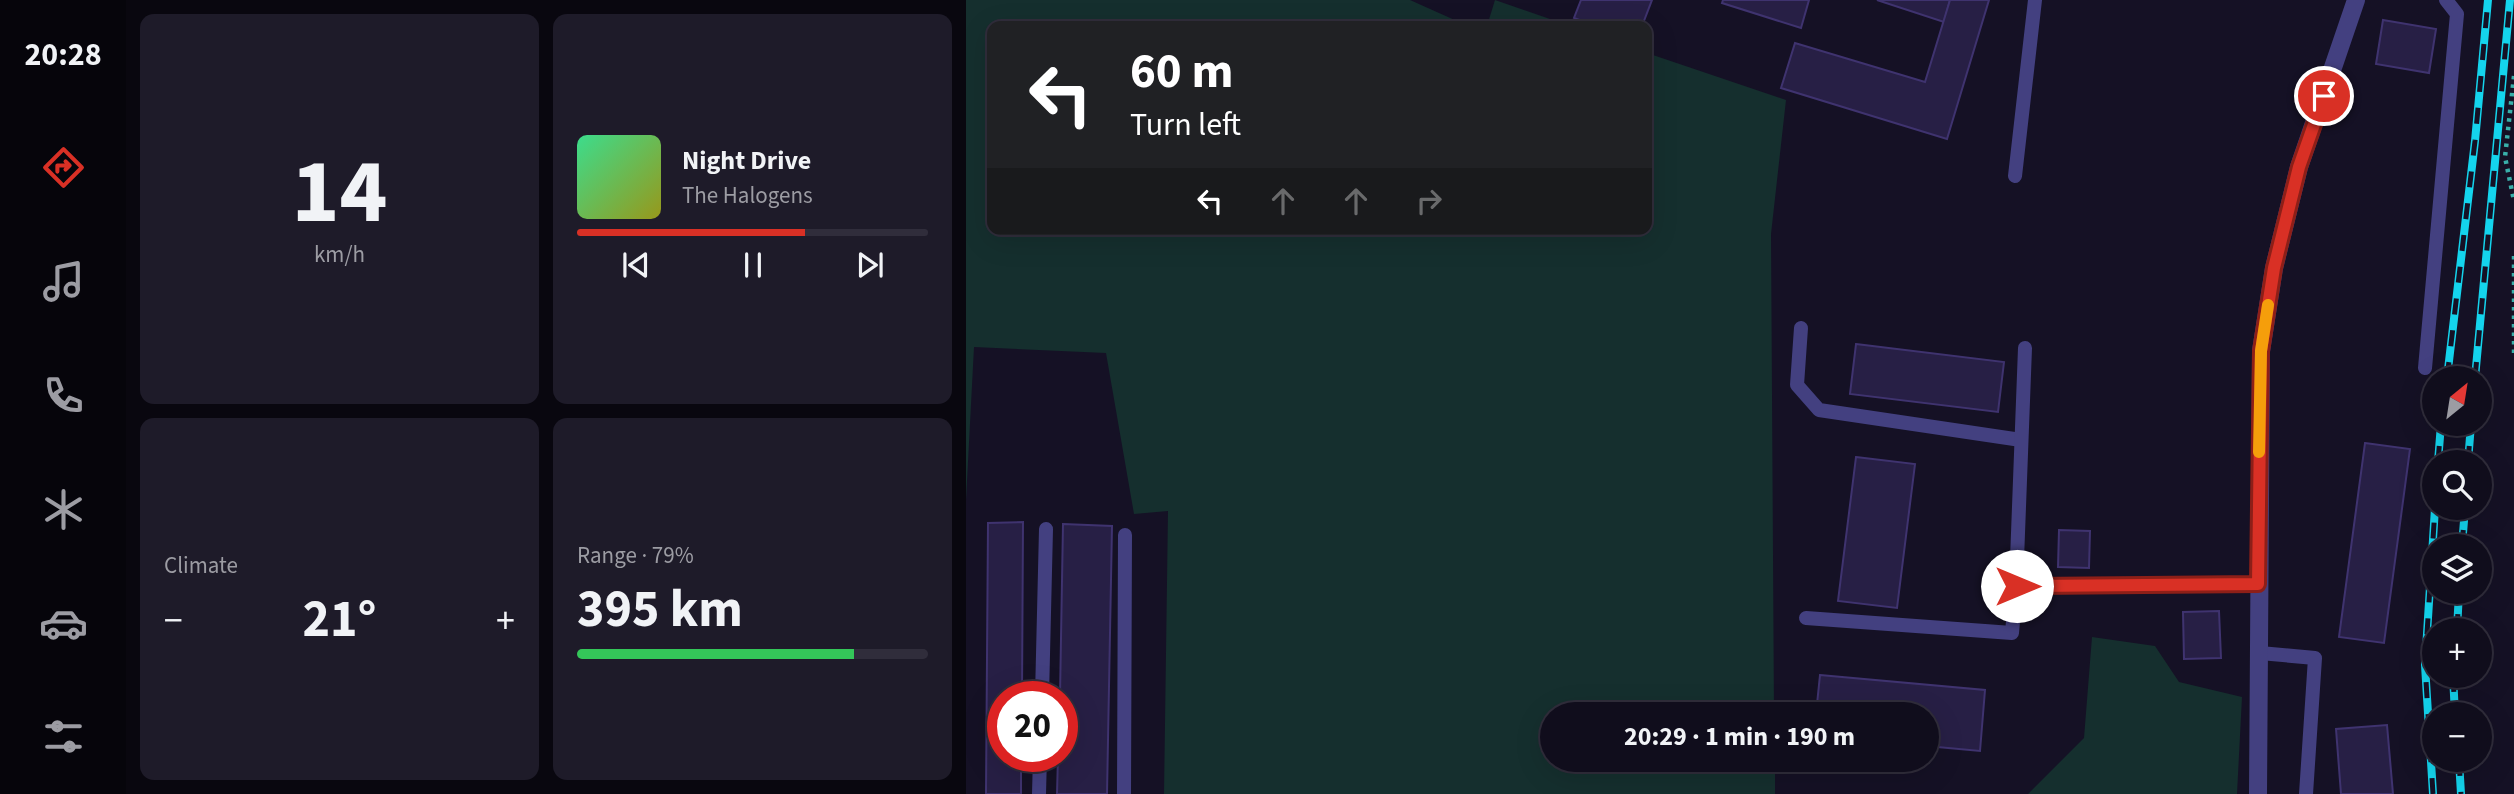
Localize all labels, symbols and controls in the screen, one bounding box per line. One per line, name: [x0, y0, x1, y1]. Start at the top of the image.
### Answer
text: 20:28: [24, 32, 102, 78]
text: 60 m: [1130, 37, 1234, 107]
icon: left: [1015, 49, 1106, 140]
pin: [2294, 66, 2354, 126]
icon: arrive: [2305, 77, 2343, 115]
text: Turn left: [1130, 102, 1241, 148]
text: 14: [291, 128, 388, 257]
text: Night Drive: [682, 142, 811, 179]
icon: directions: [39, 143, 88, 192]
text: The Halogens: [682, 179, 813, 212]
icon: left: [1191, 182, 1229, 220]
icon: ahead: [1264, 182, 1302, 220]
icon: ahead: [1337, 182, 1375, 220]
icon: right: [1410, 182, 1448, 220]
text: km/h: [314, 238, 365, 271]
icon: previous: [617, 246, 655, 284]
icon: pause: [734, 246, 772, 284]
icon: next: [851, 246, 889, 284]
icon: music: [39, 257, 88, 306]
north arrow: [2422, 366, 2492, 436]
map controls: [2422, 366, 2492, 772]
icon: phone: [39, 371, 88, 420]
button: search: [2422, 450, 2492, 520]
icon: climate: [39, 485, 88, 534]
button: layers: [2422, 534, 2492, 604]
text: Range · 79%: [577, 539, 694, 572]
text: Climate: [164, 549, 238, 582]
position arrow: [1980, 549, 2054, 623]
text: 395 km: [577, 573, 743, 647]
text: 21°: [303, 583, 376, 657]
text: −: [164, 594, 183, 648]
text: +: [496, 594, 515, 648]
icon: car: [39, 599, 88, 648]
button: +: [2422, 618, 2492, 688]
speed limit sign: 20: [987, 681, 1078, 772]
button: −: [2422, 702, 2492, 772]
icon: filters: [39, 712, 88, 761]
text: 20:29 · 1 min · 190 m: [1624, 718, 1855, 755]

